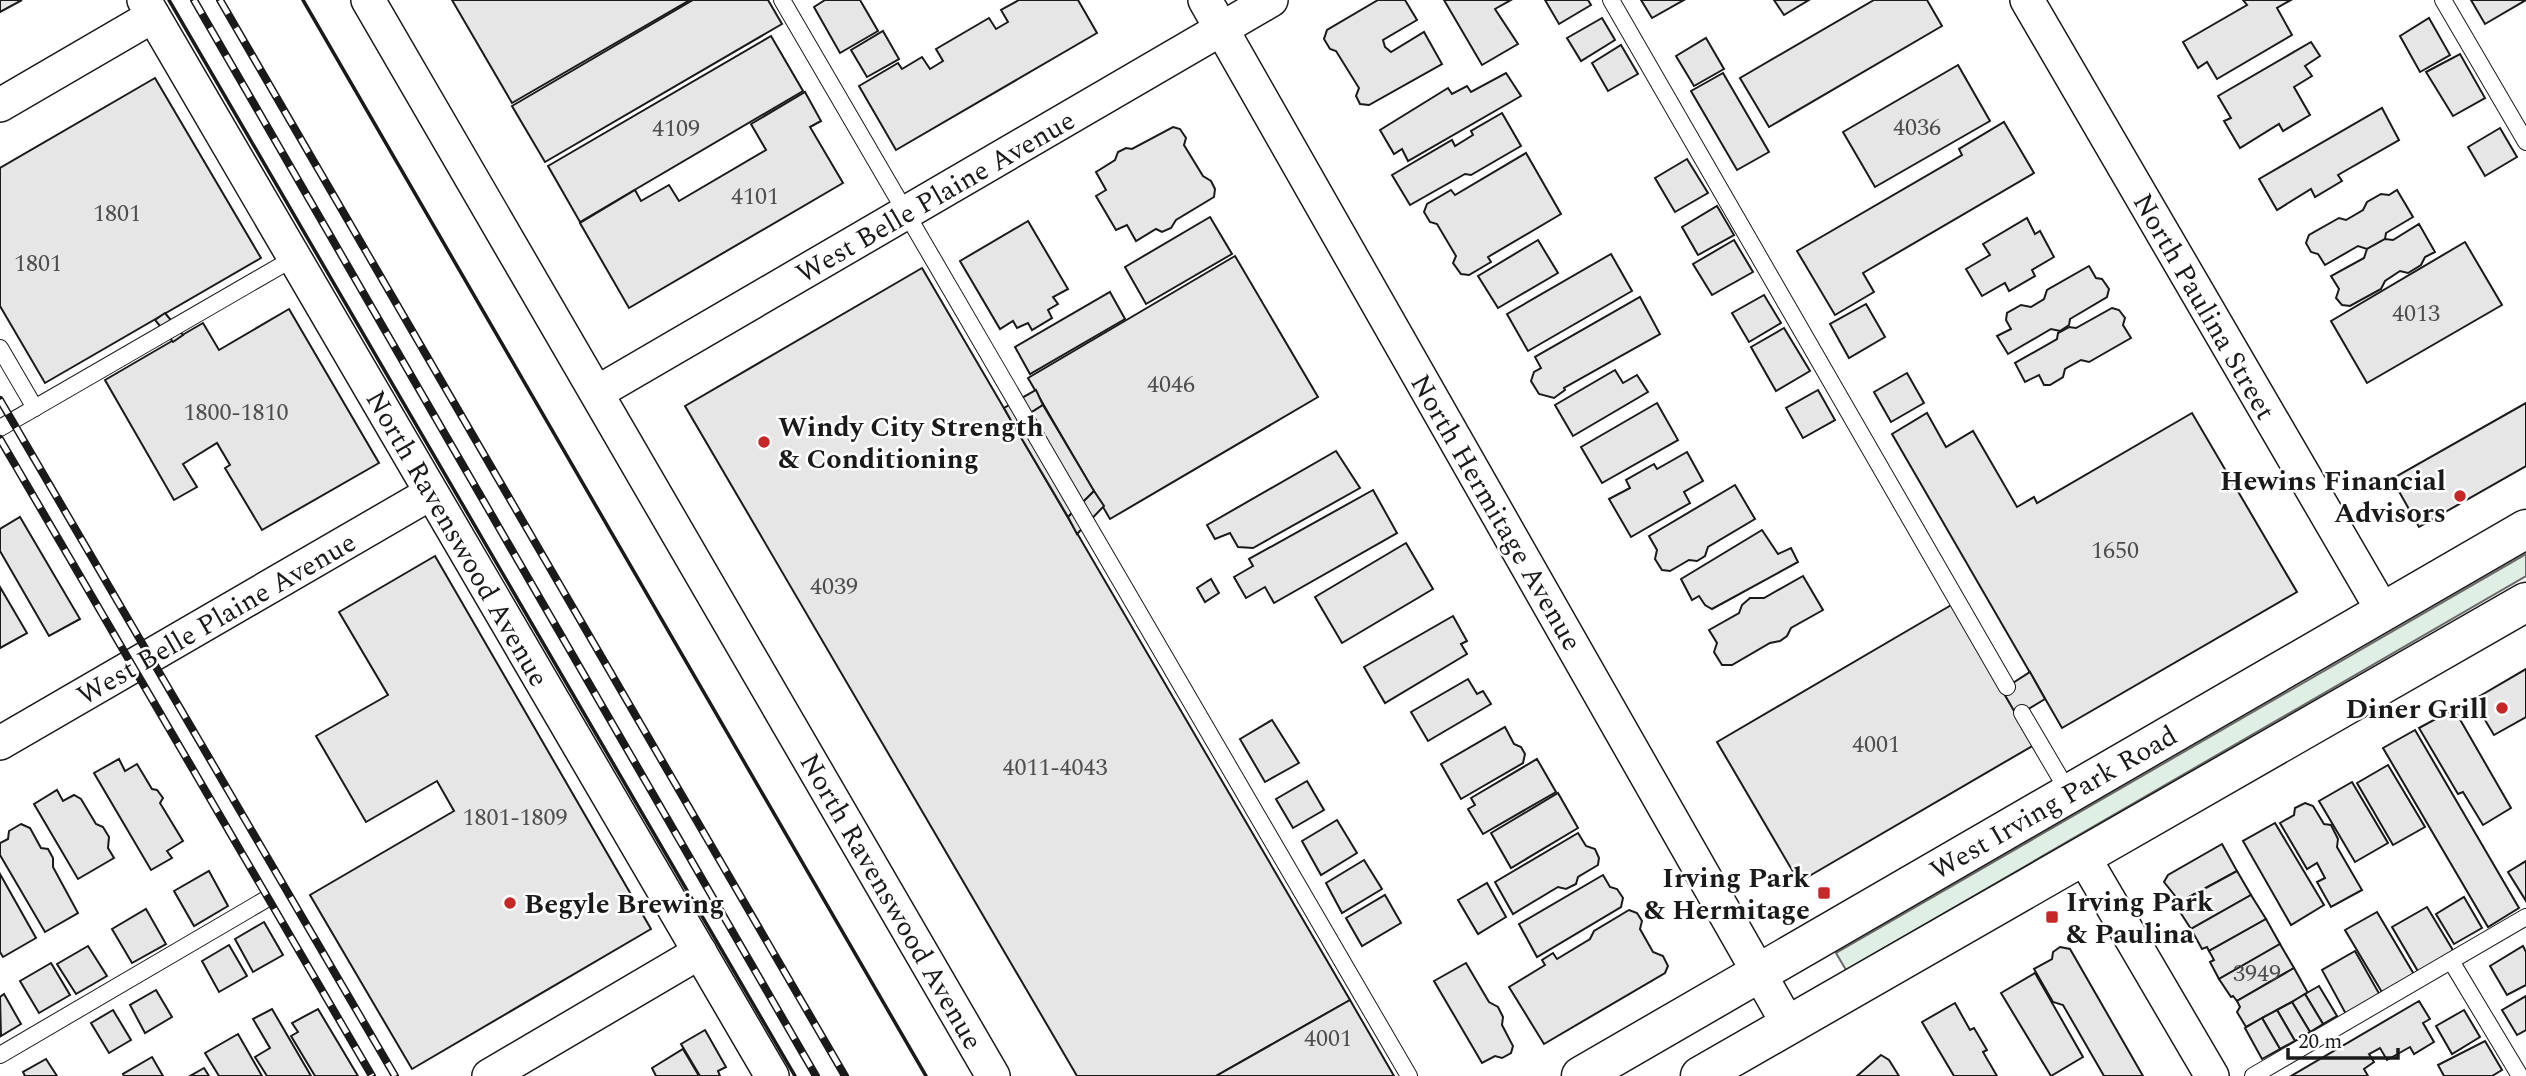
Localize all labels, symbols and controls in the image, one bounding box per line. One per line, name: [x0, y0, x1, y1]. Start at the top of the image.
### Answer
street label: West Belle Plaine Avenue: [788, 100, 1083, 295]
house number: 4036: [1893, 110, 1941, 146]
house number: 4109: [652, 111, 700, 147]
house number: 4101: [731, 179, 779, 215]
street label: North Paulina Street: [2121, 185, 2286, 428]
house number: 1801: [93, 196, 141, 232]
house number: 1801: [14, 246, 62, 282]
house number: 4013: [2392, 296, 2440, 332]
street label: North Hermitage Avenue: [1399, 366, 1593, 659]
house number: 4046: [1147, 367, 1195, 403]
street label: North Ravenswood Avenue: [354, 382, 559, 695]
house number: 1800-1810: [184, 395, 289, 431]
place label: Windy City Strength & Conditioning: [778, 406, 1044, 481]
marker: Windy City Strength & Conditioning: [756, 434, 772, 450]
place label: Hewins Financial Advisors: [2220, 460, 2446, 535]
marker: Hewins Financial Advisors: [2452, 488, 2468, 504]
street label: West Belle Plaine Avenue: [69, 522, 364, 717]
house number: 1650: [2091, 533, 2139, 569]
house number: 4039: [810, 569, 858, 605]
place label: Diner Grill: [2345, 688, 2488, 731]
marker: Diner Grill: [2494, 700, 2510, 716]
street label: West Irving Park Road: [1922, 715, 2186, 892]
house number: 4001: [1852, 727, 1900, 763]
street label: North Ravenswood Avenue: [788, 745, 993, 1058]
house number: 4011-4043: [1003, 750, 1108, 786]
house number: 1801-1809: [463, 800, 568, 836]
place label: Irving Park & Hermitage: [1644, 857, 1810, 932]
place label: Irving Park & Paulina: [2066, 881, 2214, 956]
place label: Begyle Brewing: [524, 883, 724, 926]
marker: Irving Park & Hermitage: [1816, 885, 1832, 901]
marker: Begyle Brewing: [502, 895, 518, 911]
marker: Irving Park & Paulina: [2044, 909, 2060, 925]
house number: 3949: [2233, 956, 2281, 992]
scale bar: [2288, 1016, 2398, 1060]
house number: 4001: [1304, 1021, 1352, 1057]
text: 20 m: [2298, 1026, 2342, 1058]

